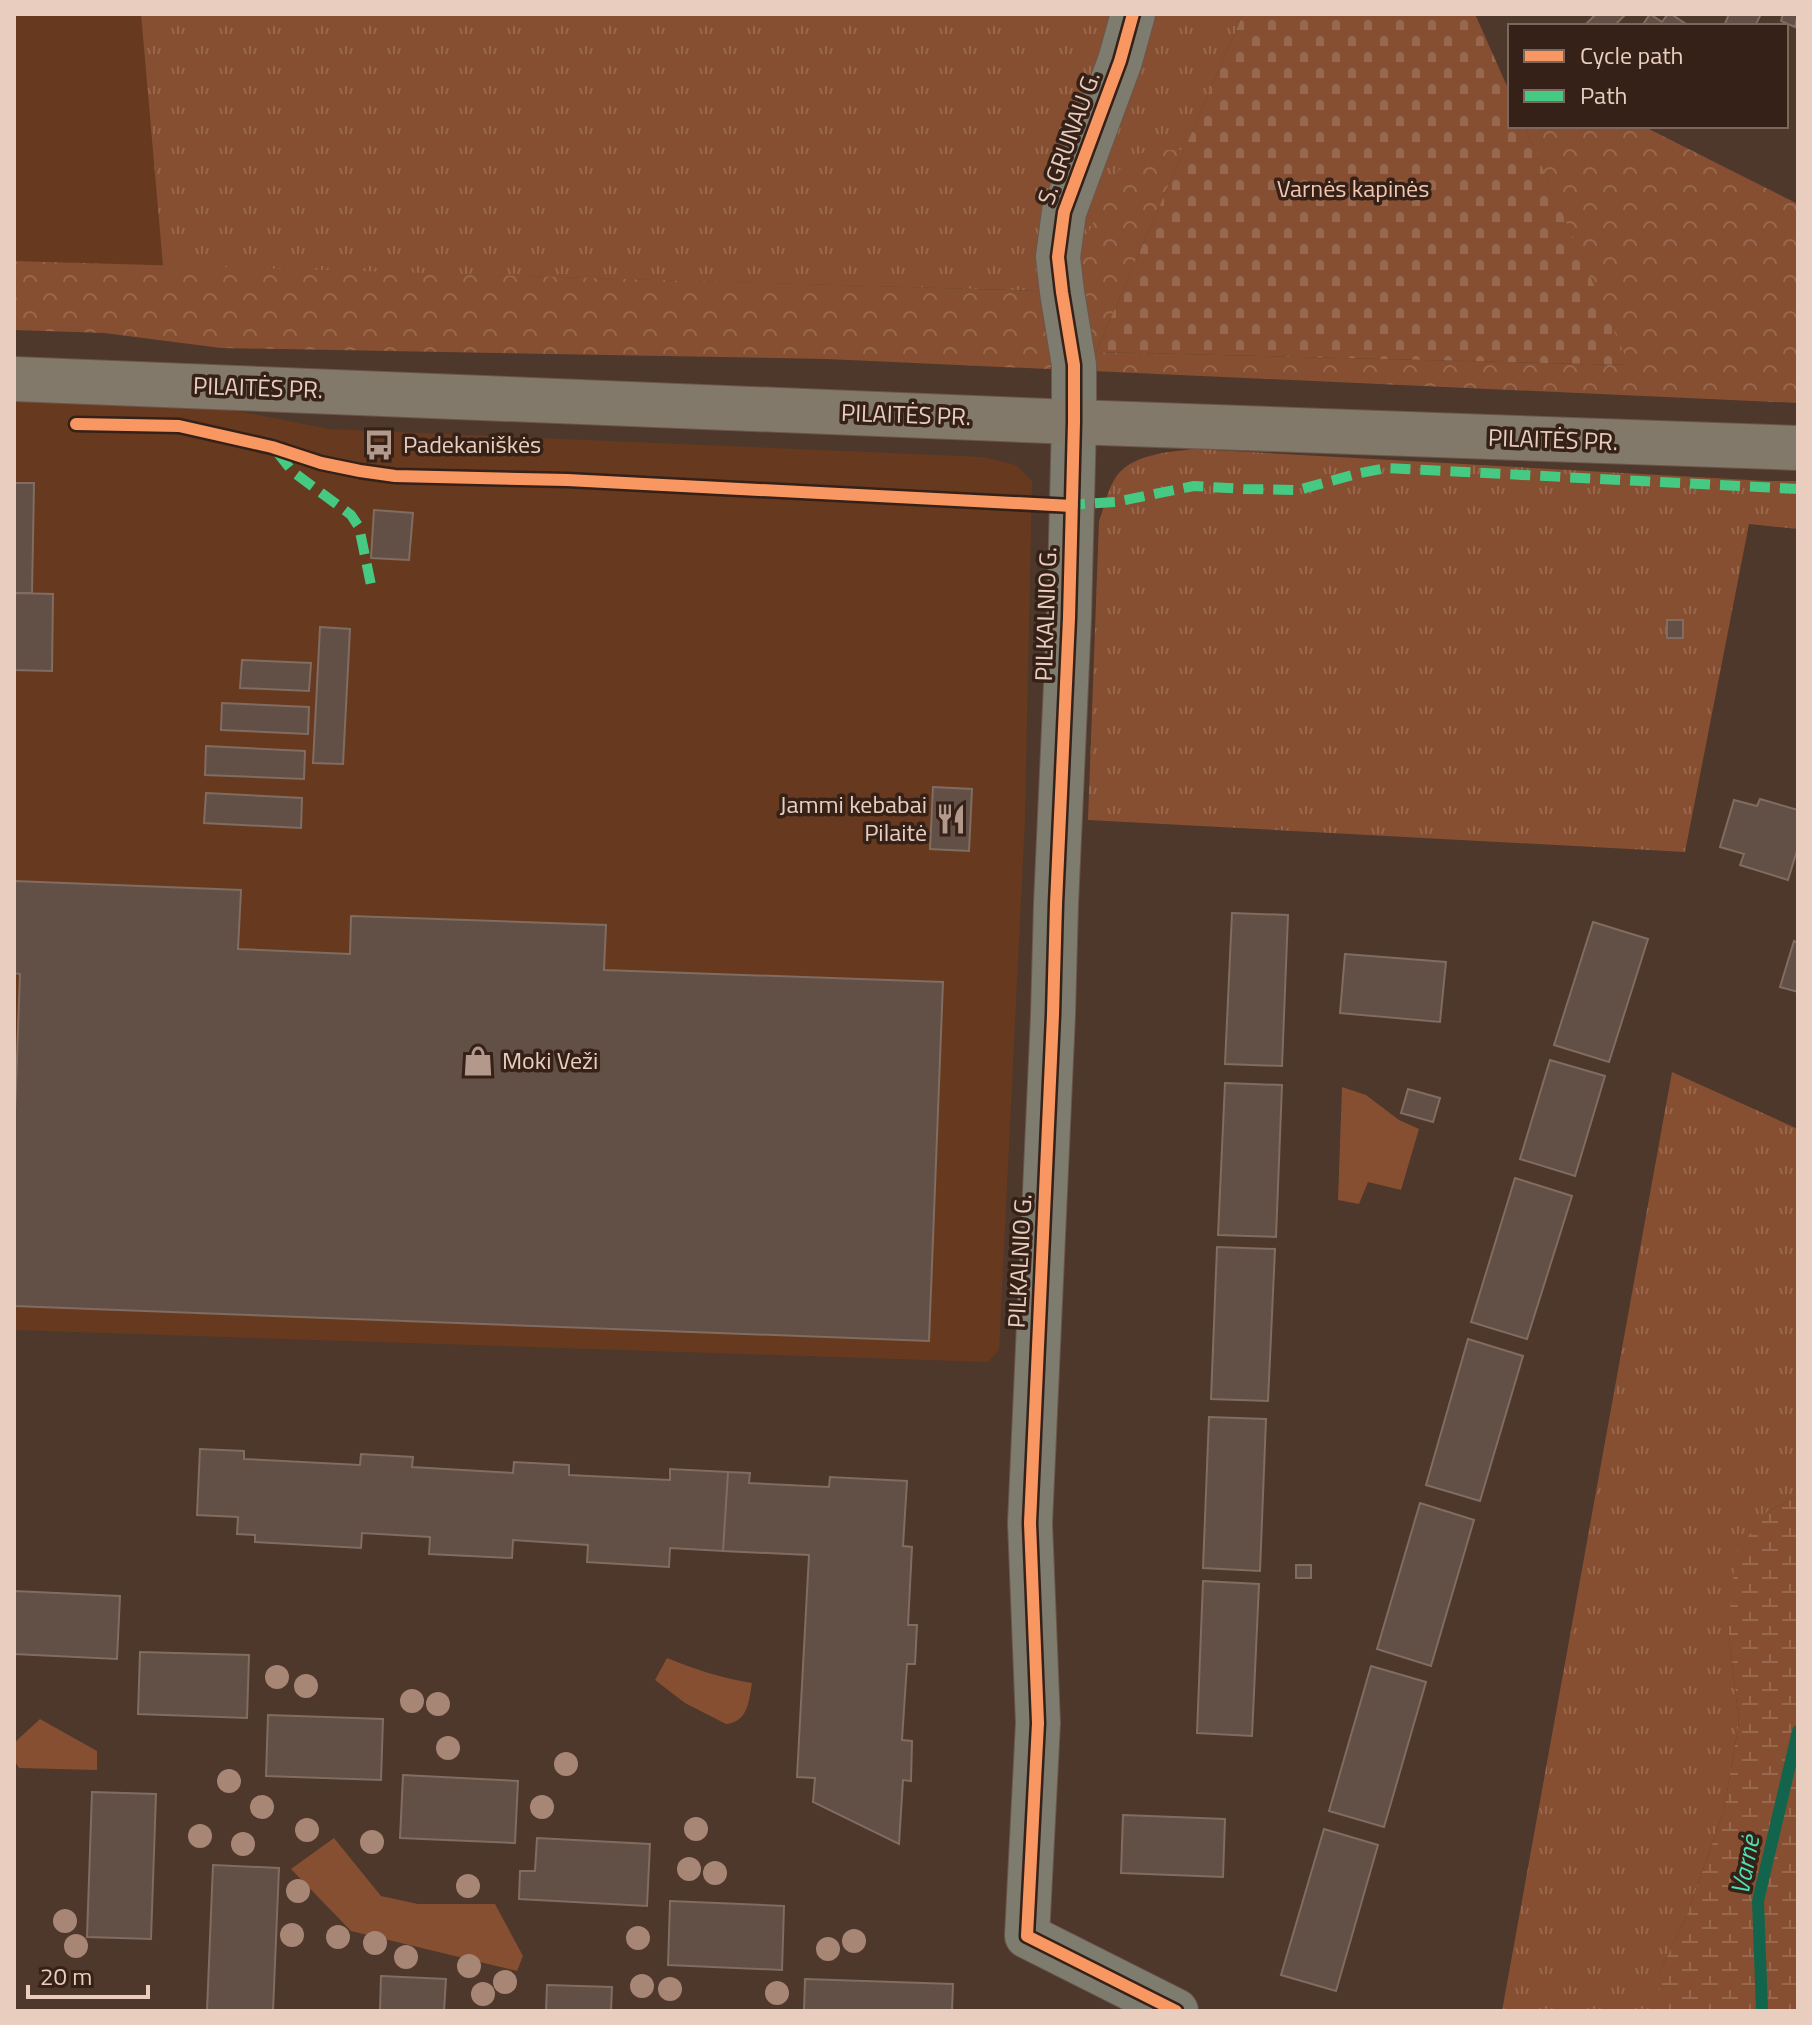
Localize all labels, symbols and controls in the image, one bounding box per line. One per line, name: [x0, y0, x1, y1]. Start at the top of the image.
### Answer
legend: [1508, 24, 1788, 128]
text: Cycle path: [1580, 37, 1683, 73]
street label: S. GRUNAU G.: [1027, 66, 1109, 209]
text: Path: [1580, 77, 1627, 113]
park label: Varnės kapinės: [1277, 170, 1429, 206]
street label: PILAITĖS PR.: [192, 367, 324, 407]
street label: PILAITĖS PR.: [840, 394, 972, 434]
street label: PILAITĖS PR.: [1487, 419, 1619, 459]
place label: Padekaniškės: [403, 426, 541, 462]
bus stop icon: Padekaniškės: [362, 428, 396, 462]
street label: PILKALNIO G.: [1025, 546, 1065, 682]
place label: Jammi kebabai Pilaitė: [780, 786, 927, 850]
restaurant icon: Jammi kebabai Pilaitė: [934, 802, 968, 836]
place label: Moki Veži: [502, 1042, 598, 1078]
shop icon: Moki Veži: [461, 1044, 495, 1078]
street label: PILKALNIO G.: [998, 1193, 1040, 1329]
water label: Varnė: [1720, 1830, 1770, 1898]
scale bar: [28, 1949, 148, 1999]
text: 20 m: [40, 1958, 92, 1994]

